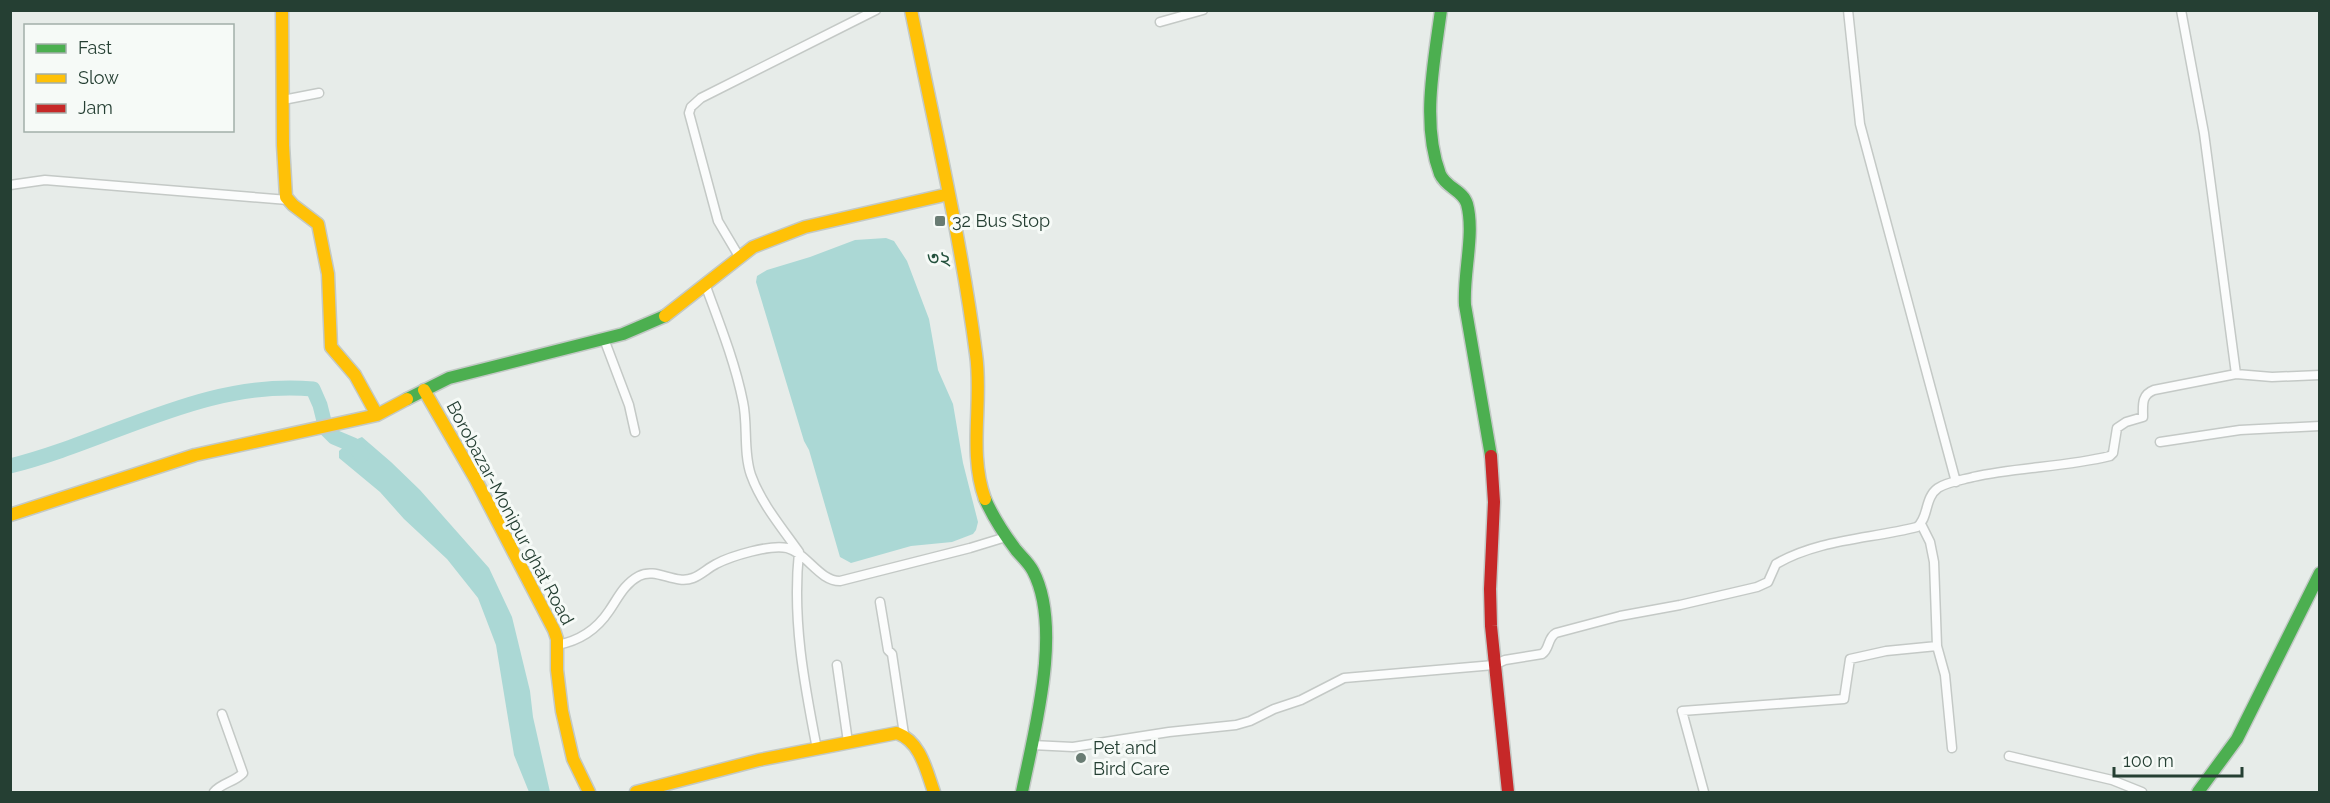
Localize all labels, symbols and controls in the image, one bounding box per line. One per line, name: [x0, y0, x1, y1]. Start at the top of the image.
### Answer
legend: [24, 24, 234, 132]
text: Fast: [78, 37, 112, 58]
text: Slow: [78, 67, 119, 88]
text: Jam: [78, 97, 113, 118]
place label: 32 Bus Stop: [952, 210, 1050, 231]
marker: 32 Bus Stop: [933, 214, 947, 228]
district label: ৩২: [927, 246, 951, 270]
street label: Borobazar-Monipur ghat Road: [442, 397, 579, 628]
place label: Pet and Bird Care: [1093, 737, 1170, 779]
scale bar: [2114, 740, 2242, 778]
text: 100 m: [2123, 750, 2174, 771]
marker: Pet and Bird Care: [1074, 751, 1088, 765]

